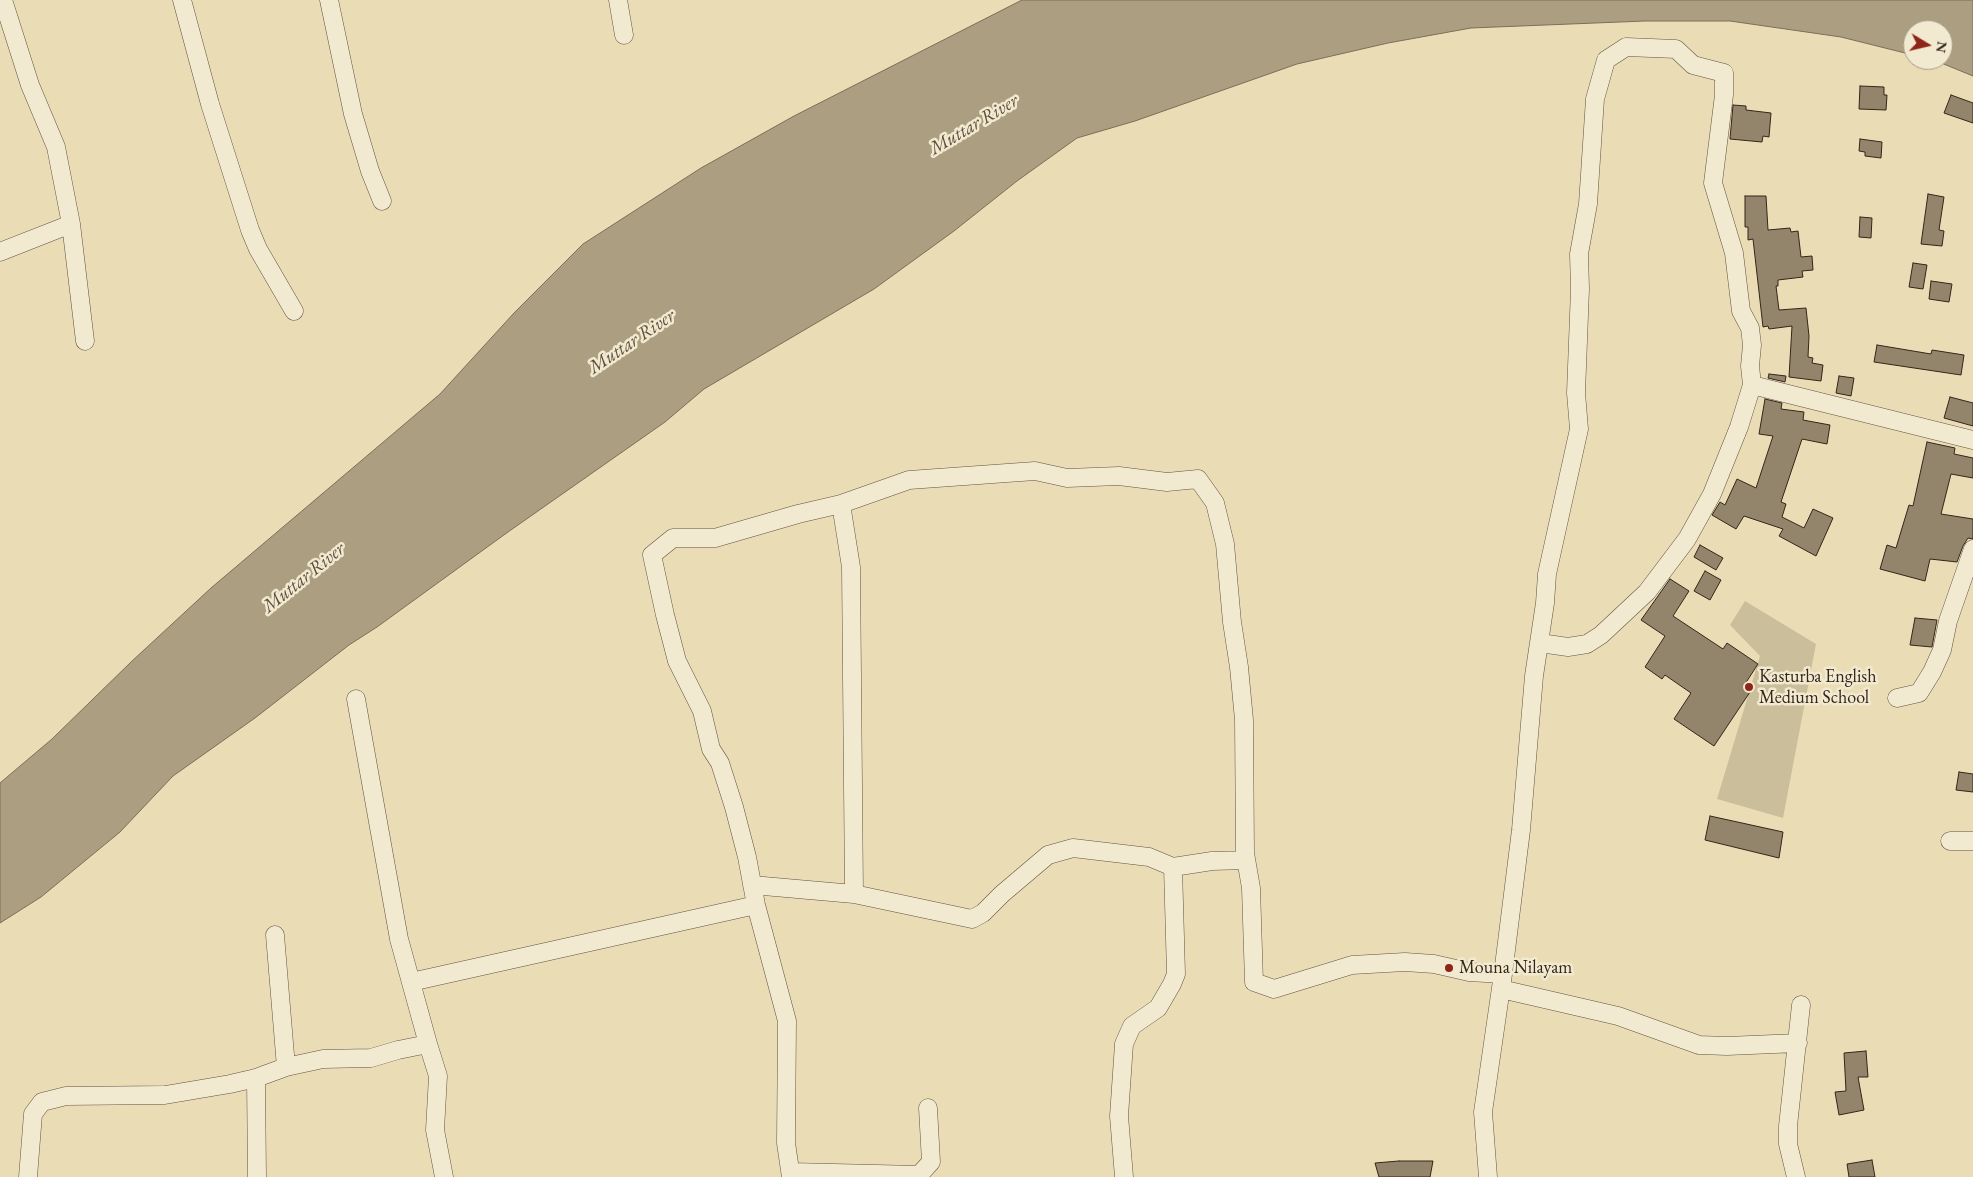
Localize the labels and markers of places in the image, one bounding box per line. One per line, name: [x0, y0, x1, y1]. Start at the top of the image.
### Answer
place label: Kasturba English Medium School: [1759, 666, 1876, 709]
marker: Kasturba English Medium School: [1743, 681, 1755, 693]
place label: Mouna Nilayam: [1459, 957, 1572, 979]
marker: Mouna Nilayam: [1443, 962, 1455, 974]

